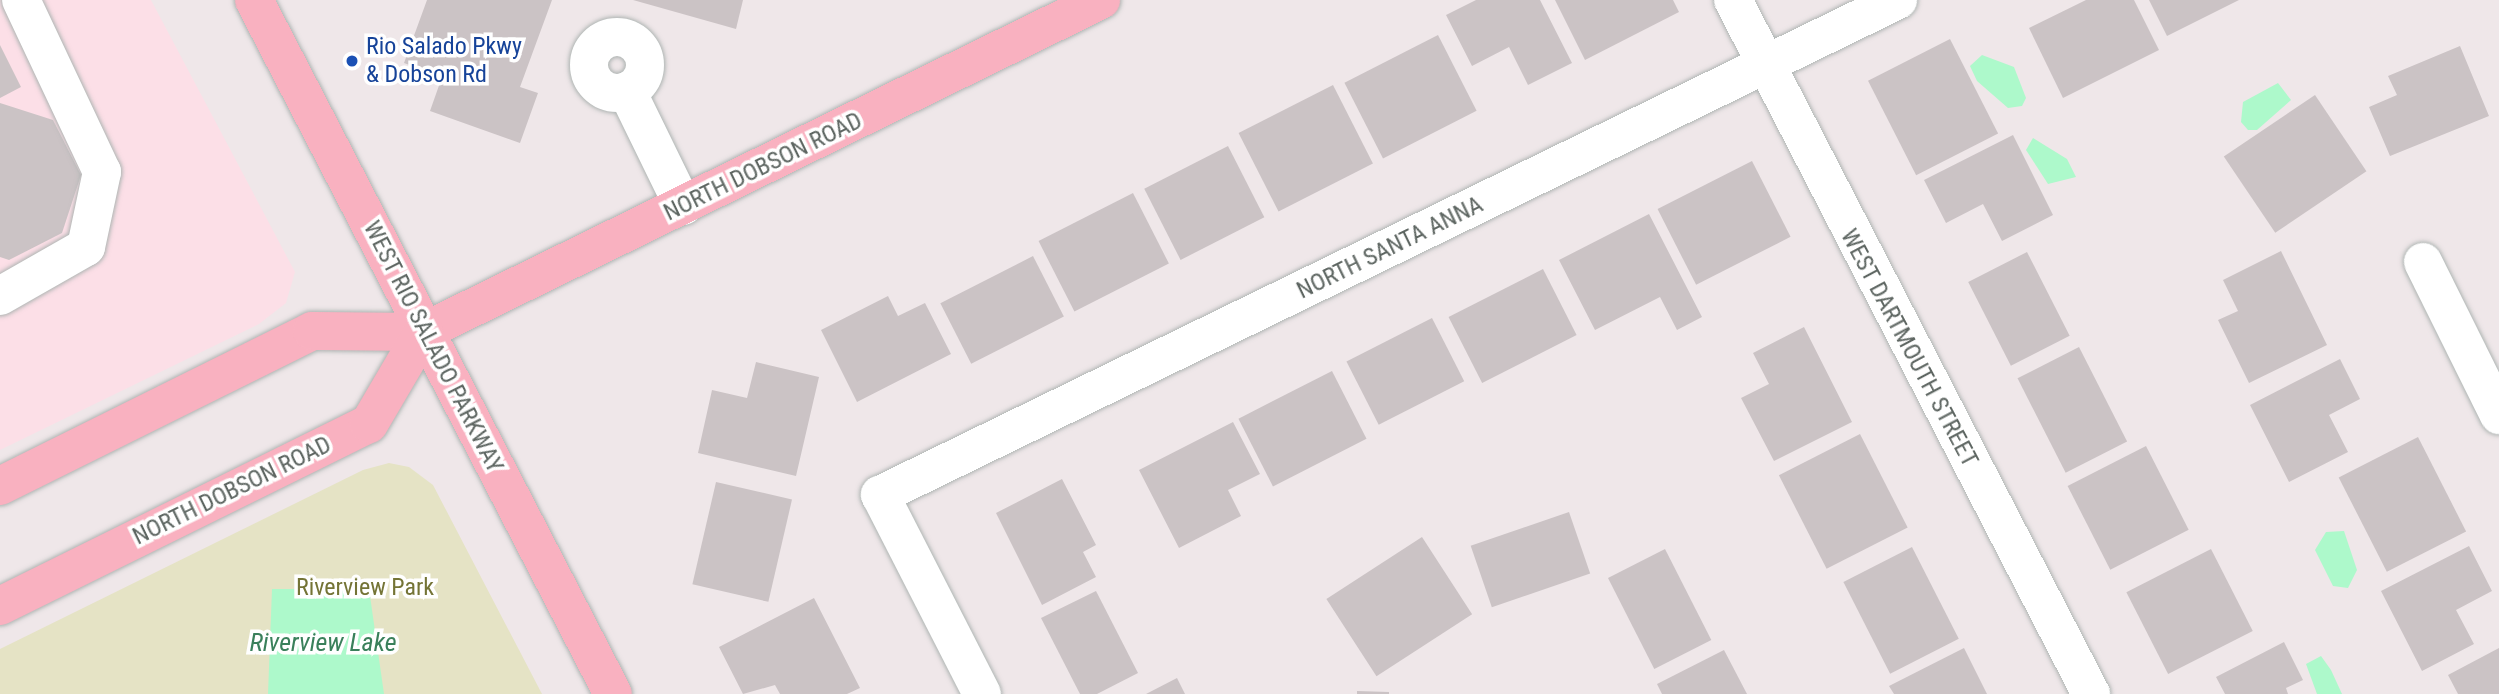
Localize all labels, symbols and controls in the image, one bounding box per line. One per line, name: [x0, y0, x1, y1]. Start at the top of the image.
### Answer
place label: Rio Salado Pkwy & Dobson Rd: [366, 33, 522, 89]
marker: Rio Salado Pkwy & Dobson Rd: [344, 53, 360, 69]
street label: NORTH DOBSON ROAD: [659, 107, 867, 227]
street label: NORTH SANTA ANNA: [1292, 190, 1488, 306]
street label: WEST RIO SALADO PARKWAY: [357, 216, 509, 478]
street label: WEST DARTMOUTH STREET: [1834, 224, 1984, 472]
street label: NORTH DOBSON ROAD: [128, 431, 336, 551]
park label: Riverview Park: [296, 574, 434, 602]
water label: Riverview Lake: [249, 627, 397, 659]

